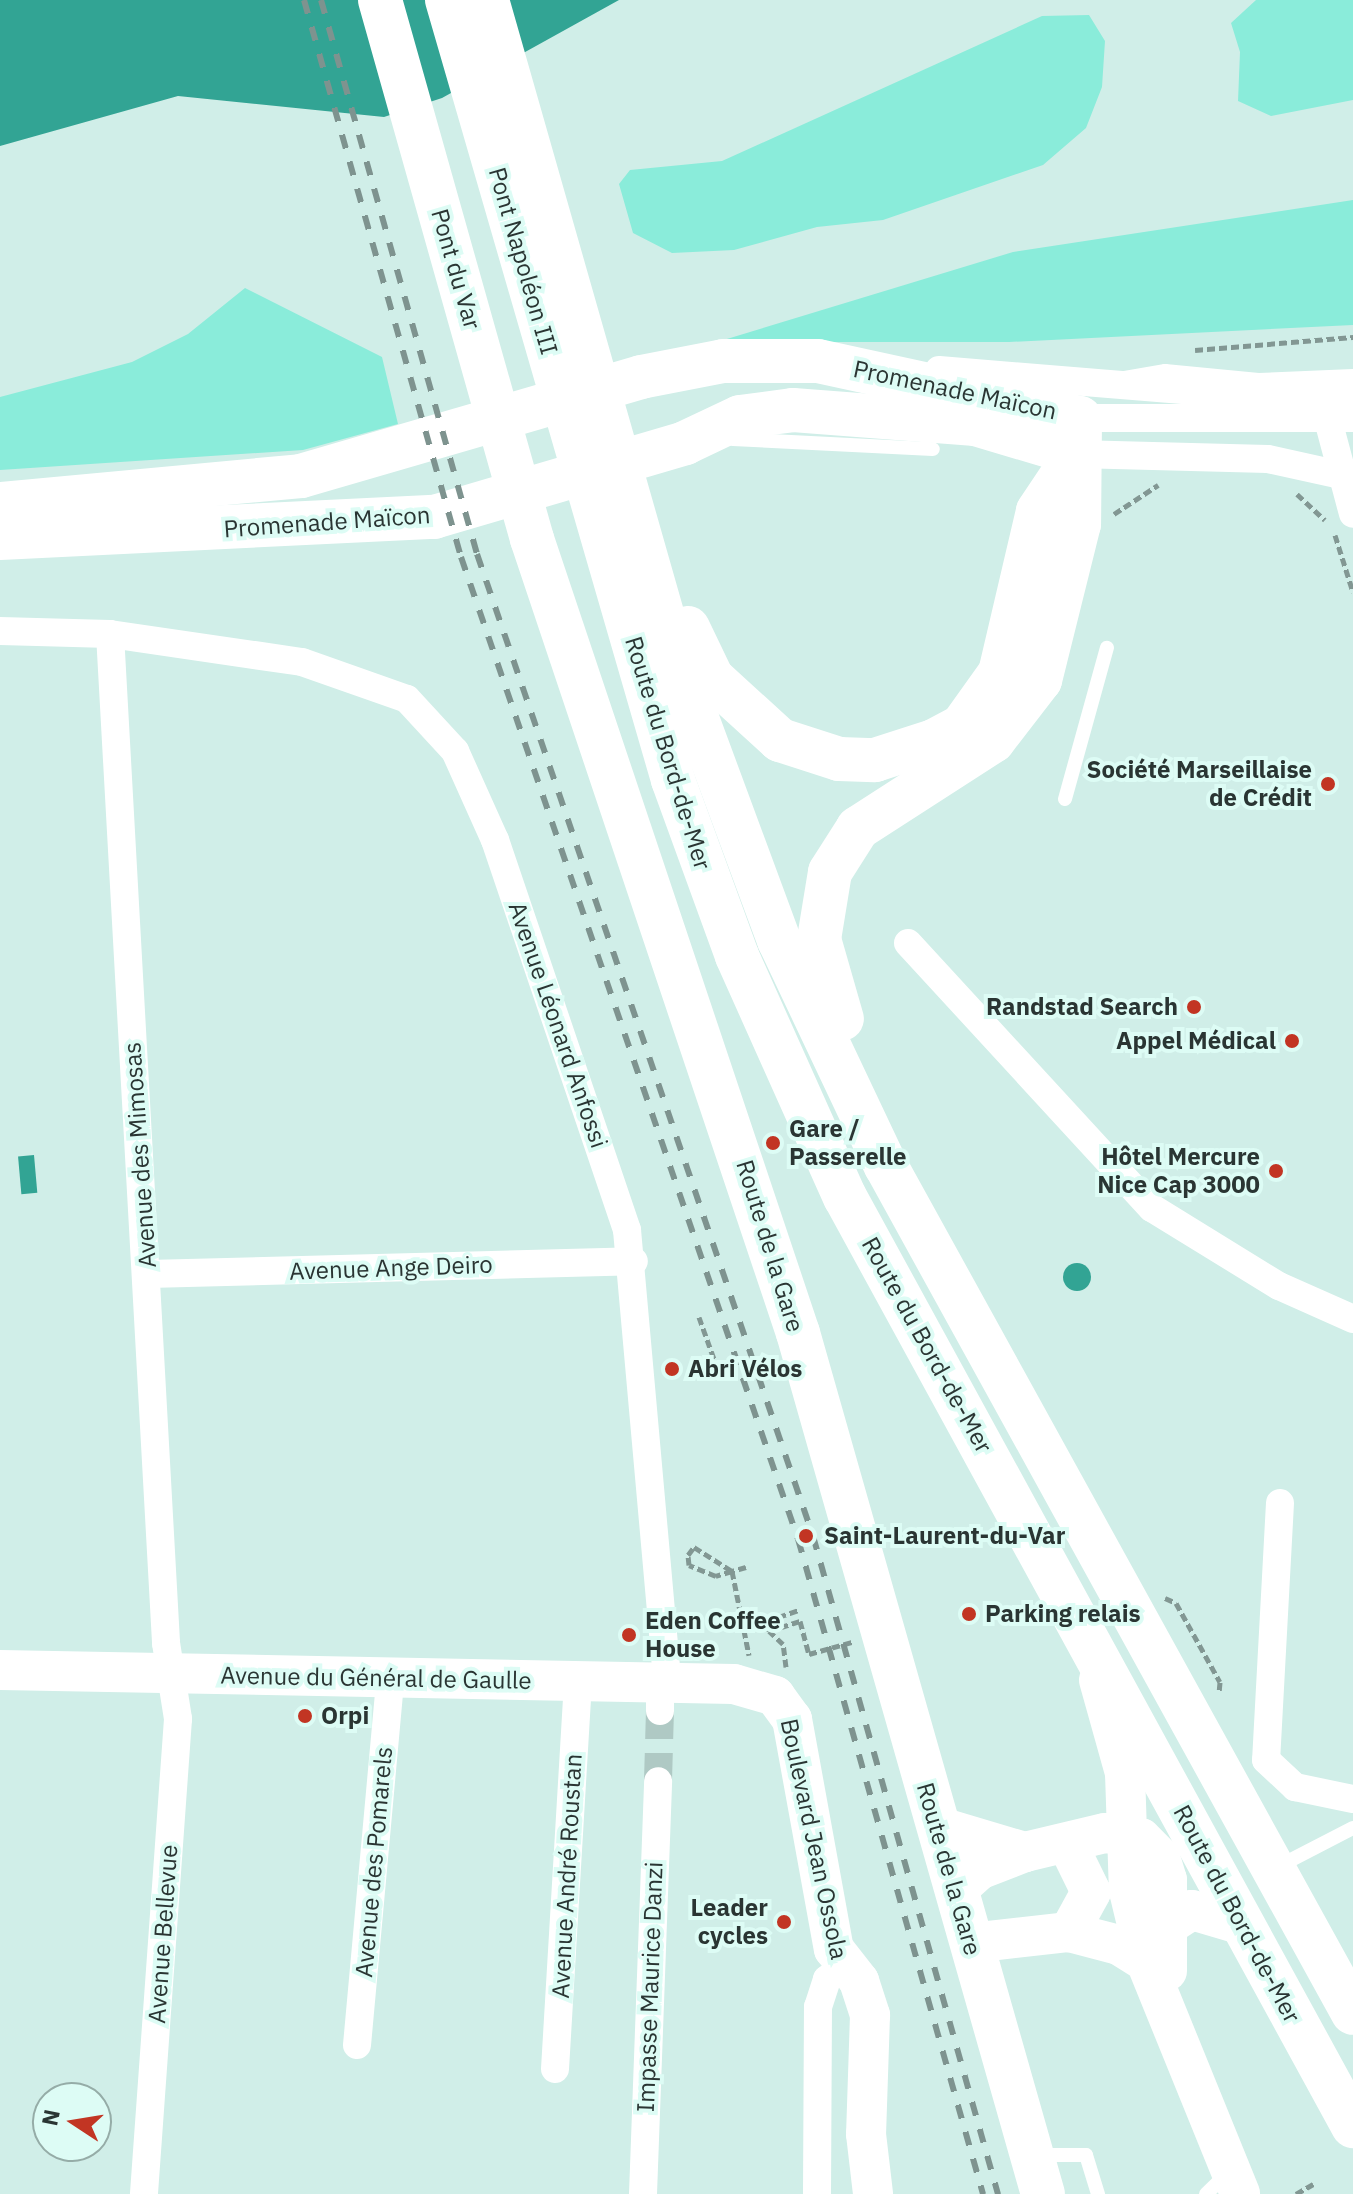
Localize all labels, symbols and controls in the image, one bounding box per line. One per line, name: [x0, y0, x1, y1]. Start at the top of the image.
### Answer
street label: Pont Napoléon III: [482, 164, 564, 358]
street label: Pont du Var: [425, 205, 487, 333]
street label: Promenade Maïcon: [851, 354, 1059, 426]
street label: Promenade Maïcon: [223, 500, 431, 544]
street label: Route du Bord-de-Mer: [619, 633, 717, 873]
place label: Société Marseillaise de Crédit: [1087, 756, 1312, 812]
marker: Société Marseillaise de Crédit: [1319, 775, 1337, 793]
street label: Avenue Léonard Anfossi: [502, 898, 614, 1152]
place label: Randstad Search: [986, 993, 1178, 1021]
marker: Randstad Search: [1185, 998, 1203, 1016]
place label: Appel Médical: [1116, 1027, 1276, 1055]
marker: Appel Médical: [1283, 1032, 1301, 1050]
street label: Avenue des Mimosas: [118, 1041, 162, 1269]
place label: Gare / Passerelle: [789, 1115, 906, 1171]
marker: Gare / Passerelle: [764, 1134, 782, 1152]
place label: Hôtel Mercure Nice Cap 3000: [1097, 1143, 1260, 1199]
street label: Route de la Gare: [730, 1157, 810, 1335]
marker: Hôtel Mercure Nice Cap 3000: [1267, 1162, 1285, 1180]
street label: Route du Bord-de-Mer: [856, 1232, 998, 1458]
street label: Avenue Ange Deiro: [289, 1250, 493, 1286]
place label: Abri Vélos: [688, 1355, 802, 1383]
marker: Abri Vélos: [663, 1360, 681, 1378]
place label: Saint-Laurent-du-Var: [824, 1522, 1065, 1550]
marker: Saint-Laurent-du-Var: [795, 1525, 817, 1547]
place label: Parking relais: [985, 1600, 1141, 1628]
marker: Parking relais: [960, 1605, 978, 1623]
place label: Eden Coffee House: [645, 1607, 781, 1663]
marker: Eden Coffee House: [620, 1626, 638, 1644]
street label: Avenue du Général de Gaulle: [220, 1661, 532, 1695]
place label: Orpi: [321, 1702, 369, 1730]
marker: Orpi: [296, 1707, 314, 1725]
street label: Boulevard Jean Ossola: [774, 1716, 854, 1962]
street label: Avenue des Pomarels: [350, 1745, 398, 1979]
street label: Avenue André Roustan: [546, 1753, 588, 1999]
street label: Route de la Gare: [911, 1779, 987, 1959]
street label: Route du Bord-de-Mer: [1167, 1800, 1307, 2028]
street label: Avenue Bellevue: [142, 1844, 184, 2024]
street label: Impasse Maurice Danzi: [631, 1861, 669, 2113]
place label: Leader cycles: [691, 1894, 768, 1950]
marker: Leader cycles: [775, 1913, 793, 1931]
north arrow: [32, 2082, 112, 2162]
text: N: [34, 2107, 66, 2128]

